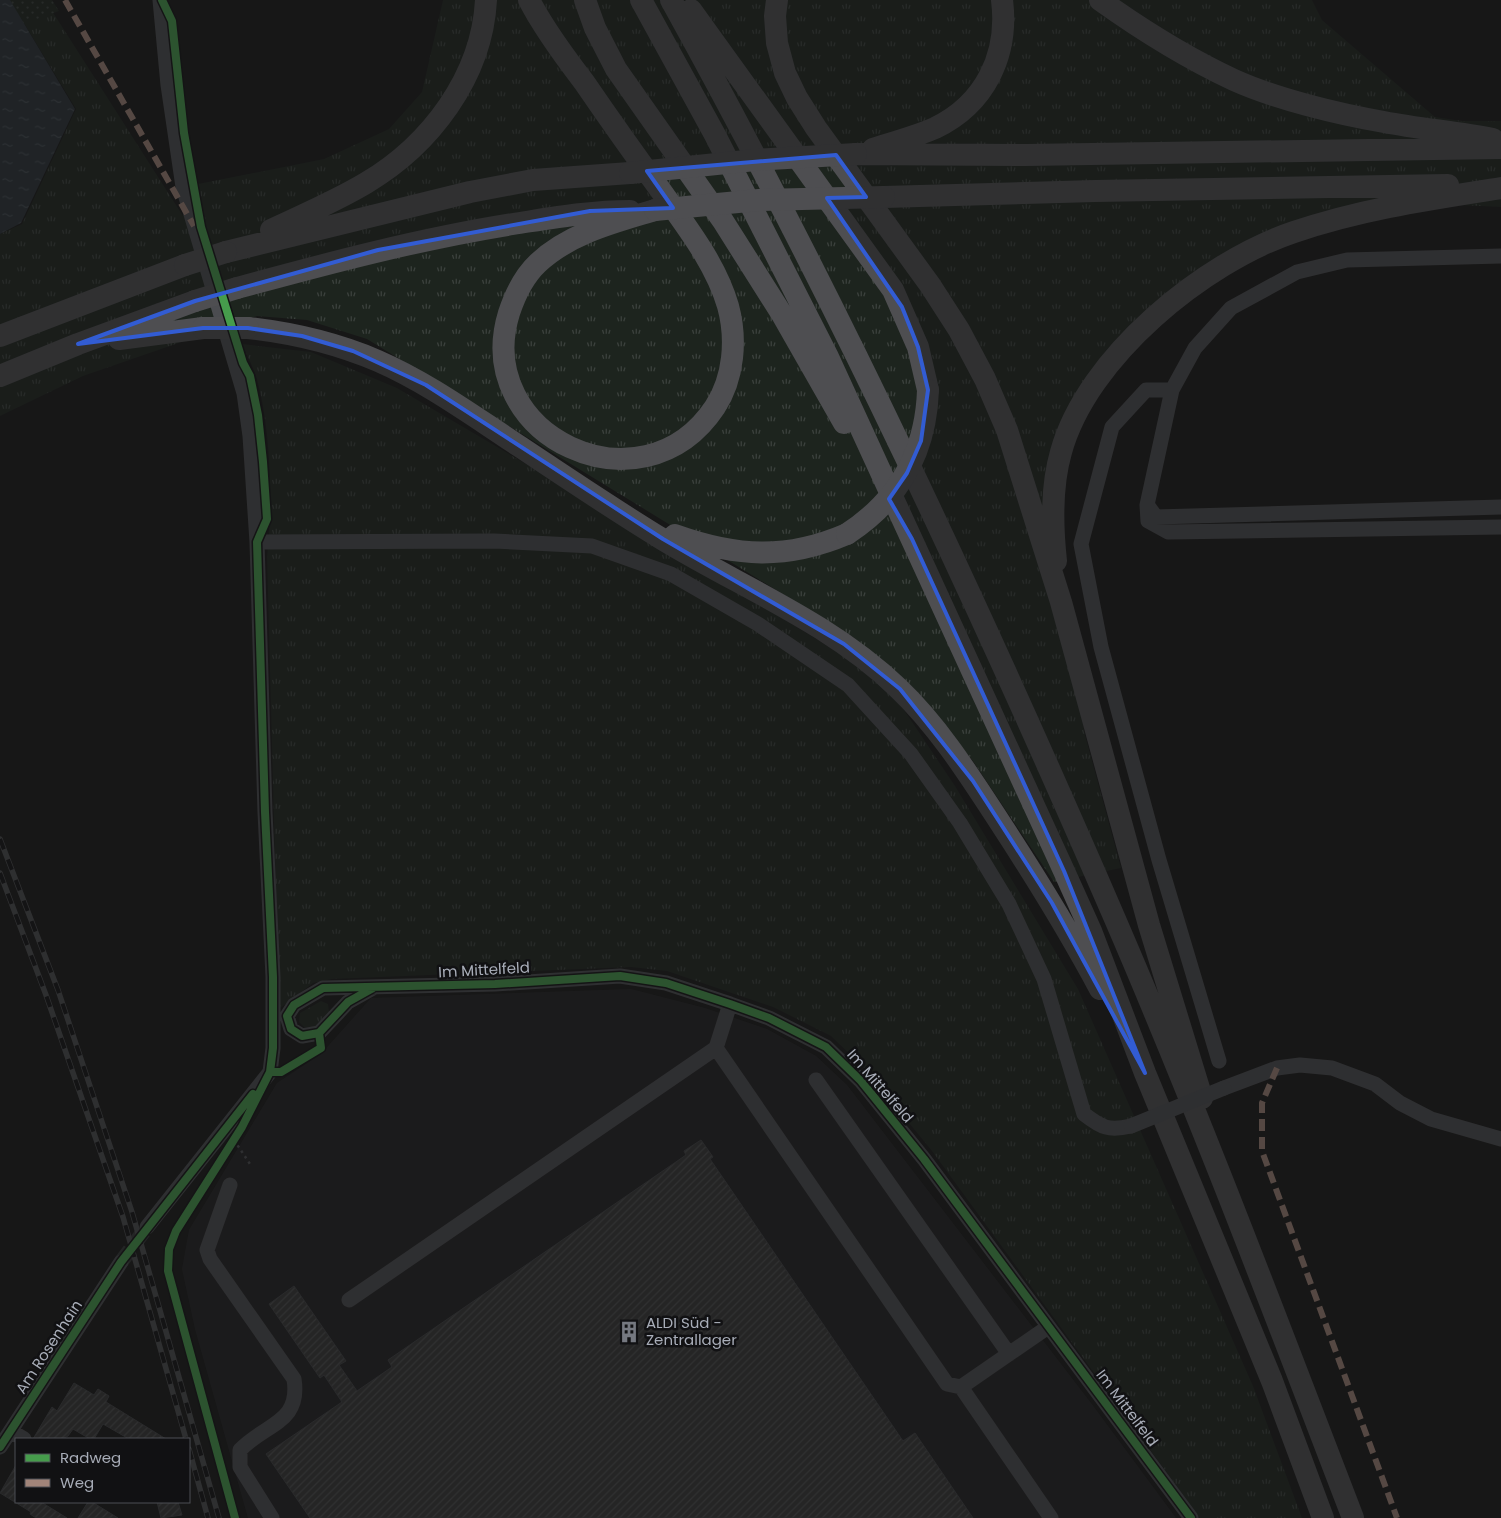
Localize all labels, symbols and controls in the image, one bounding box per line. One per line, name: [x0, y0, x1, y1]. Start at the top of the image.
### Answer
street label: Im Mittelfeld: [438, 957, 530, 982]
street label: Im Mittelfeld: [842, 1044, 918, 1127]
street label: Am Rosenhain: [10, 1296, 87, 1398]
place label: ALDI Süd - Zentrallager: [646, 1312, 737, 1350]
building icon: ALDI Süd - Zentrallager: [616, 1319, 642, 1345]
street label: Im Mittelfeld: [1091, 1365, 1163, 1451]
legend: [15, 1438, 190, 1503]
text: Radweg: [60, 1447, 121, 1468]
text: Weg: [60, 1472, 94, 1493]

